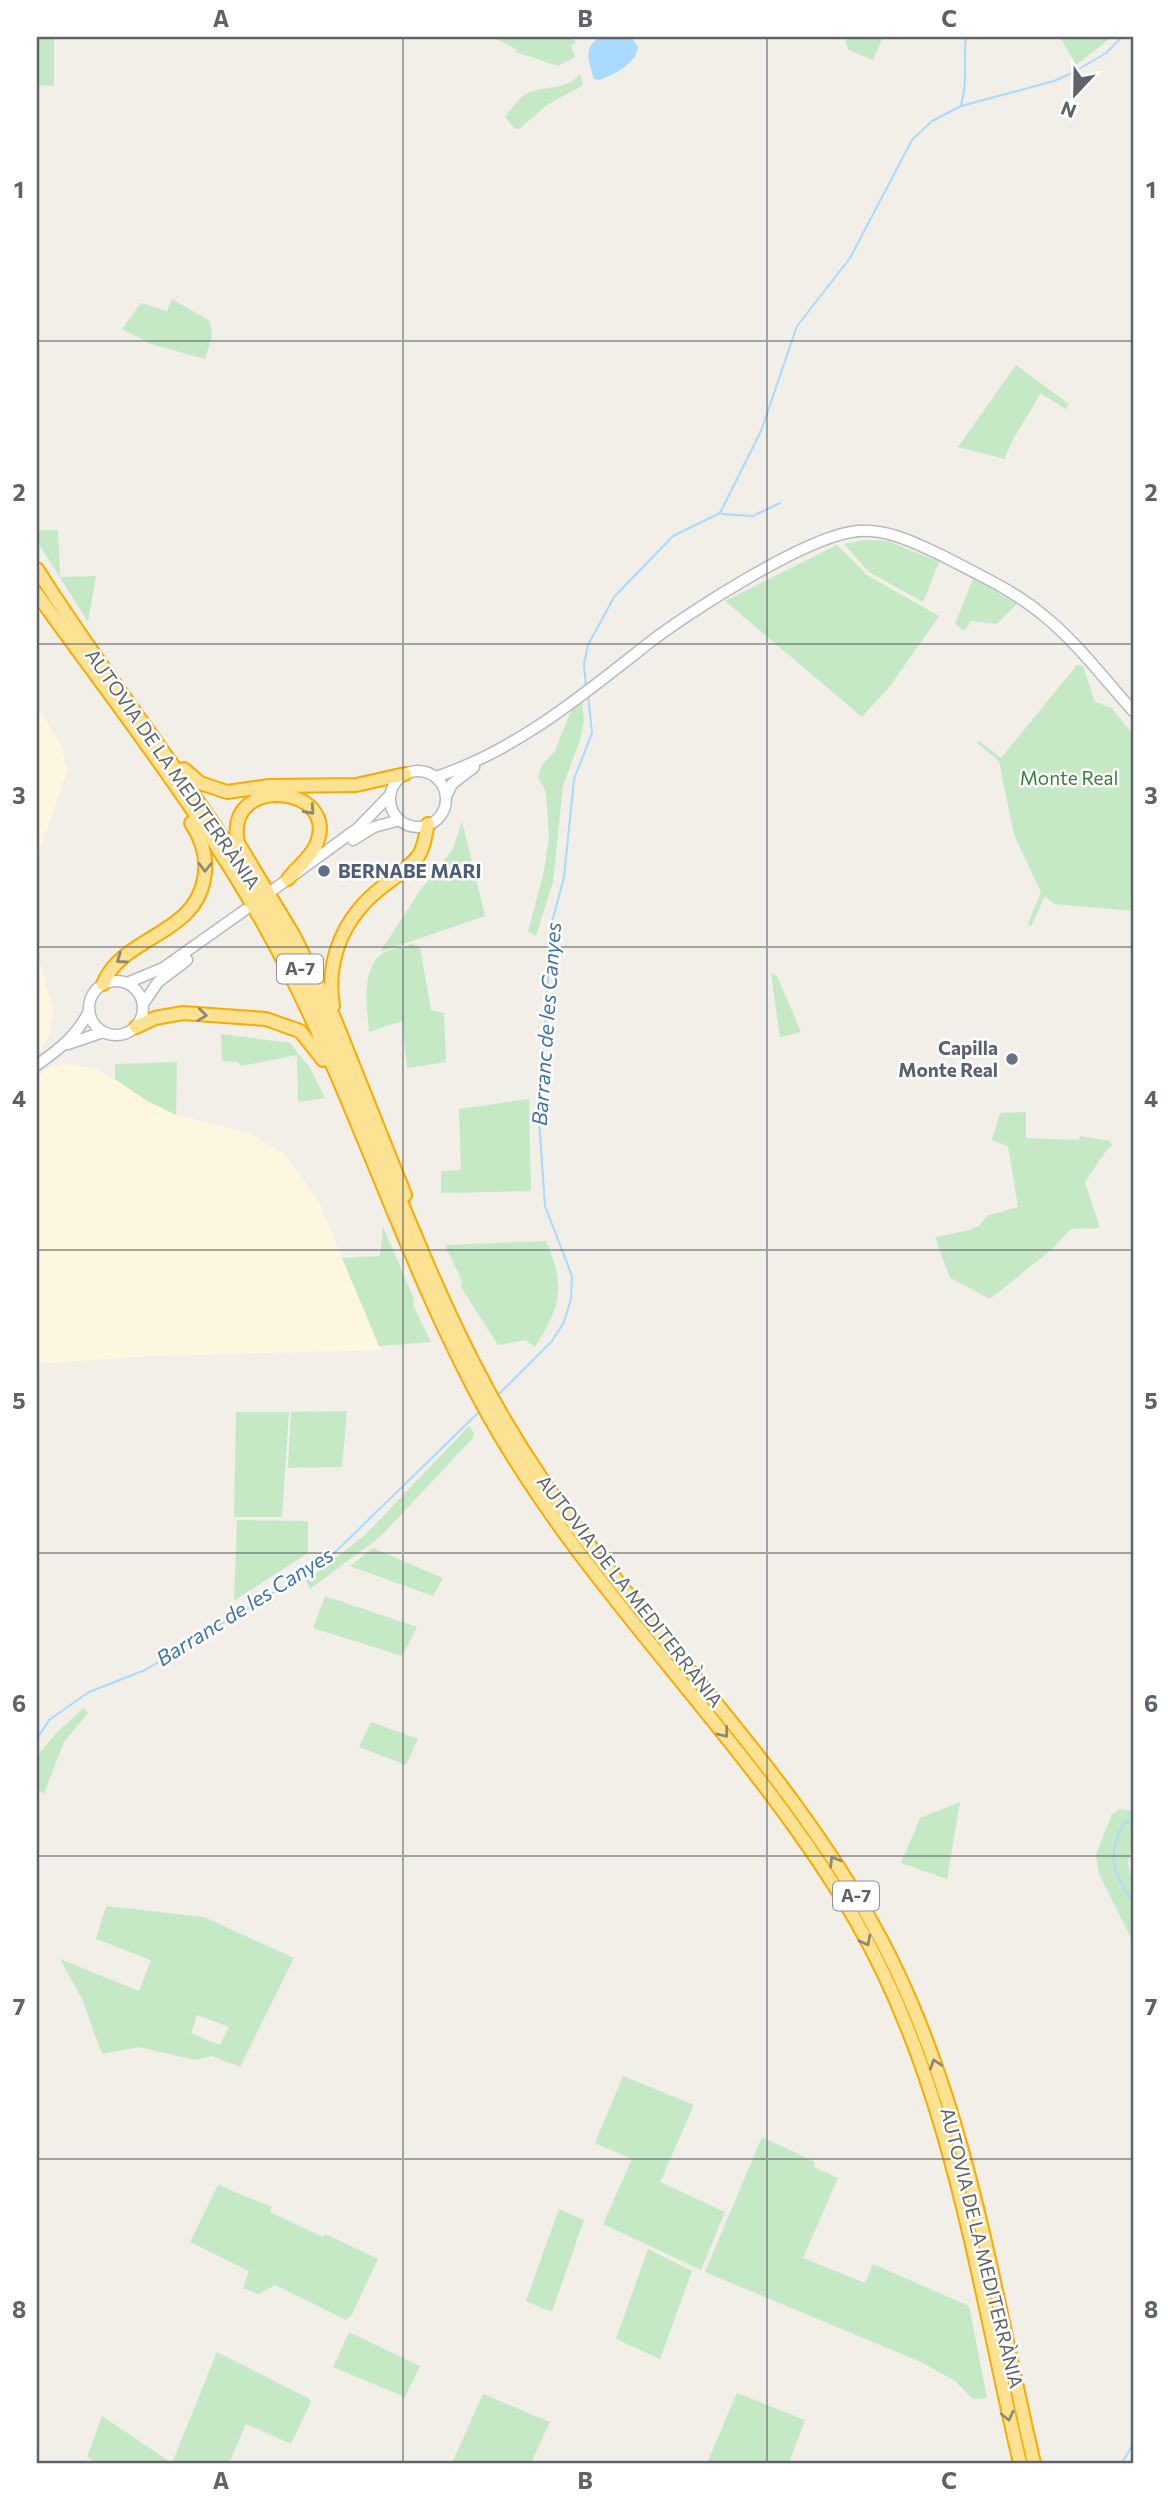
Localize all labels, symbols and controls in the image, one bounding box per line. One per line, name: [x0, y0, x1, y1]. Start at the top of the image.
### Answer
text: A: [213, 4, 230, 32]
text: B: [577, 4, 593, 32]
text: C: [941, 4, 957, 32]
north arrow: [1040, 60, 1110, 130]
text: N: [1058, 97, 1079, 124]
text: 1: [14, 175, 24, 203]
text: 1: [1146, 175, 1156, 203]
text: 2: [12, 478, 26, 506]
text: 2: [1144, 478, 1158, 506]
street label: AUTOVIA DE LA MEDITERRÀNIA: [81, 644, 266, 893]
park label: Monte Real: [1020, 766, 1118, 789]
text: 3: [12, 781, 26, 809]
text: 3: [1144, 781, 1158, 809]
one-way arrow: [302, 802, 314, 815]
place label: BERNABE MARI: [338, 859, 482, 882]
one-way arrow: [197, 862, 212, 873]
marker: BERNABE MARI: [316, 863, 332, 879]
water label: Barranc de les Canyes: [526, 921, 565, 1127]
one-way arrow: [116, 951, 129, 963]
road number: A-7: [277, 954, 323, 984]
one-way arrow: [196, 1007, 208, 1022]
place label: Capilla Monte Real: [898, 1036, 998, 1081]
marker: Capilla Monte Real: [1004, 1051, 1020, 1067]
text: 4: [12, 1084, 26, 1112]
text: 4: [1144, 1084, 1158, 1112]
text: 5: [12, 1386, 26, 1414]
text: 5: [1144, 1386, 1158, 1414]
street label: AUTOVIA DE LA MEDITERRÀNIA: [533, 1470, 728, 1711]
water label: Barranc de les Canyes: [151, 1541, 337, 1670]
text: 6: [12, 1689, 26, 1717]
text: 6: [1144, 1689, 1158, 1717]
one-way arrow: [716, 1726, 729, 1738]
one-way arrow: [830, 1856, 843, 1869]
road number: A-7: [833, 1882, 879, 1910]
one-way arrow: [858, 1934, 872, 1946]
text: 7: [13, 1992, 25, 2020]
text: 7: [1145, 1992, 1157, 2020]
one-way arrow: [929, 2059, 943, 2071]
street label: AUTOVIA DE LA MEDITERRÀNIA: [936, 2105, 1029, 2391]
text: 8: [12, 2295, 26, 2323]
text: 8: [1144, 2295, 1158, 2323]
one-way arrow: [1000, 2409, 1015, 2421]
text: A: [213, 2466, 230, 2494]
text: B: [577, 2466, 593, 2494]
text: C: [941, 2466, 957, 2494]

